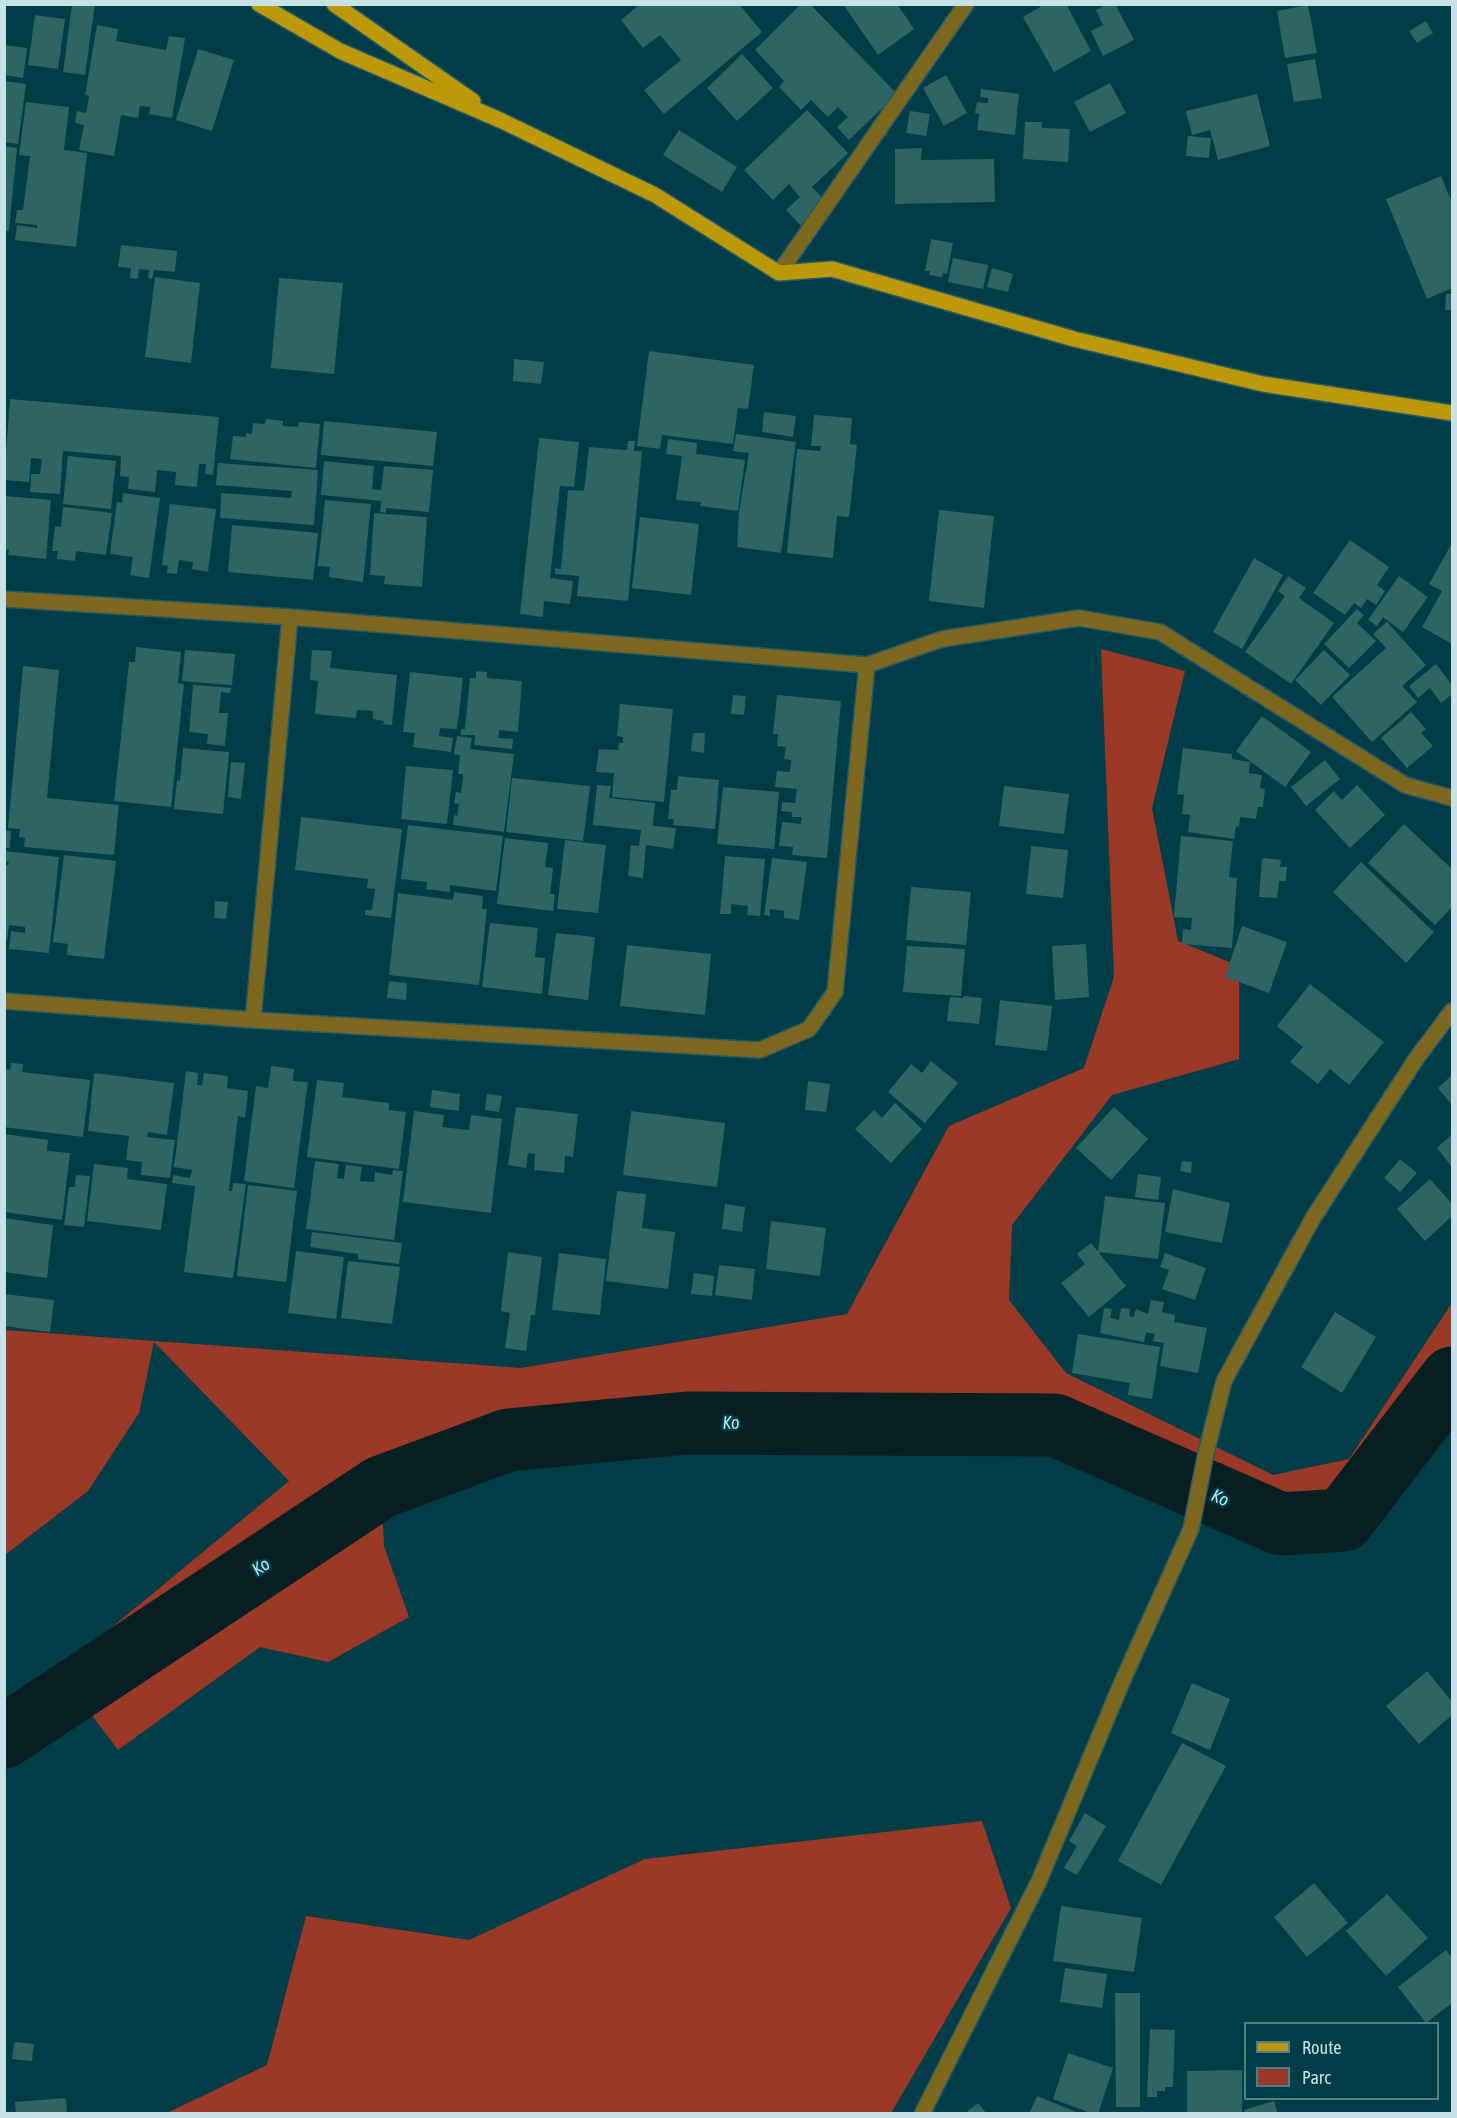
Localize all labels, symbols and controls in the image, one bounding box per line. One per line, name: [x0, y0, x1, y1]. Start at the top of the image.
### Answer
water label: Ko: [723, 1412, 739, 1434]
water label: Ko: [1208, 1485, 1232, 1511]
water label: Ko: [248, 1553, 274, 1581]
legend: [1244, 2022, 1439, 2100]
text: Route: [1302, 2037, 1341, 2058]
text: Parc: [1302, 2067, 1331, 2088]

